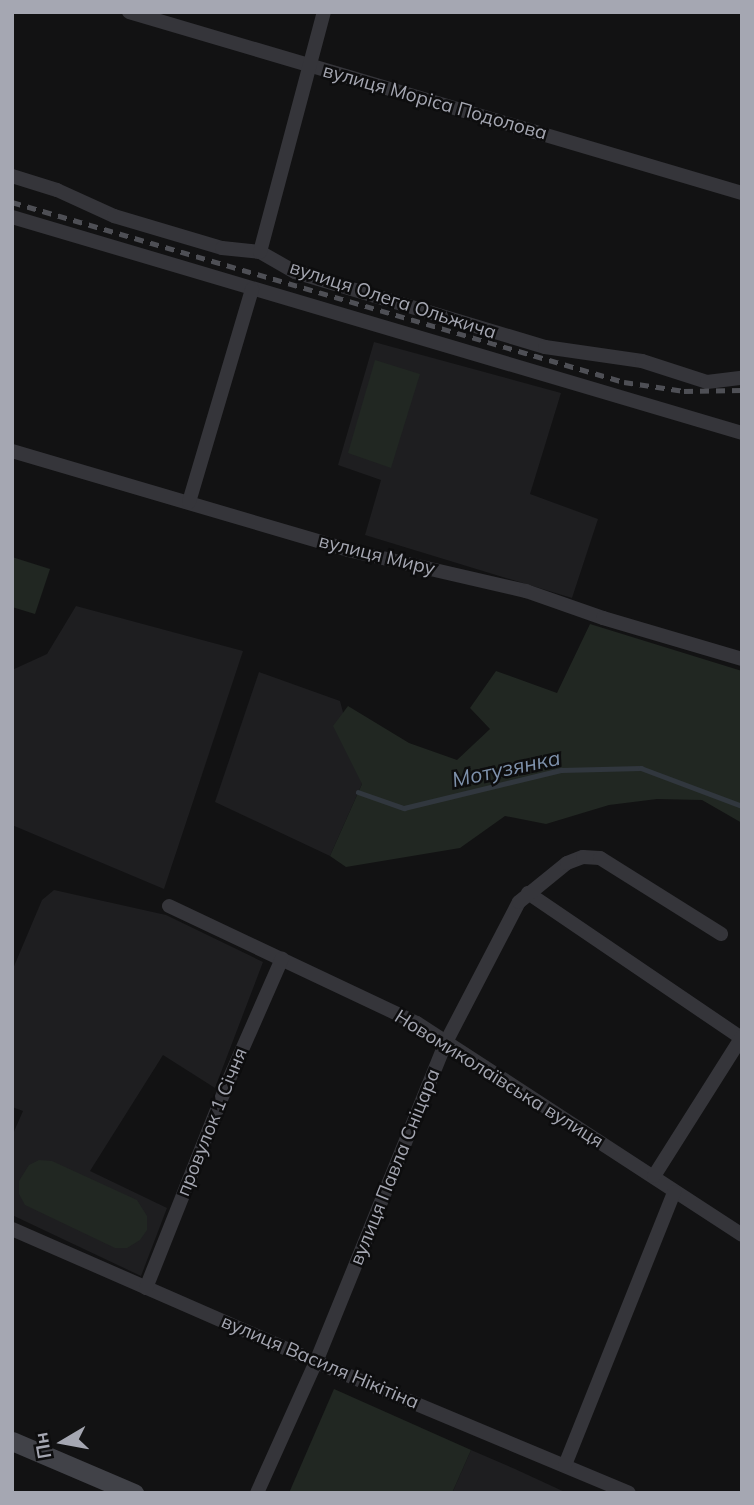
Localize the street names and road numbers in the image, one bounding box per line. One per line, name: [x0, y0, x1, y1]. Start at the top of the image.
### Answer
street label: вулиця Моріса Подолова: [320, 59, 550, 145]
street label: вулиця Олега Ольжича: [287, 256, 499, 344]
street label: вулиця Миру: [316, 530, 438, 580]
street label: Новомиколаївська вулиця: [390, 1005, 608, 1153]
street label: провулок 1 Січня: [172, 1044, 252, 1200]
street label: вулиця Павла Сніцара: [345, 1066, 445, 1268]
street label: вулиця Василя Нікітіна: [218, 1310, 422, 1414]

